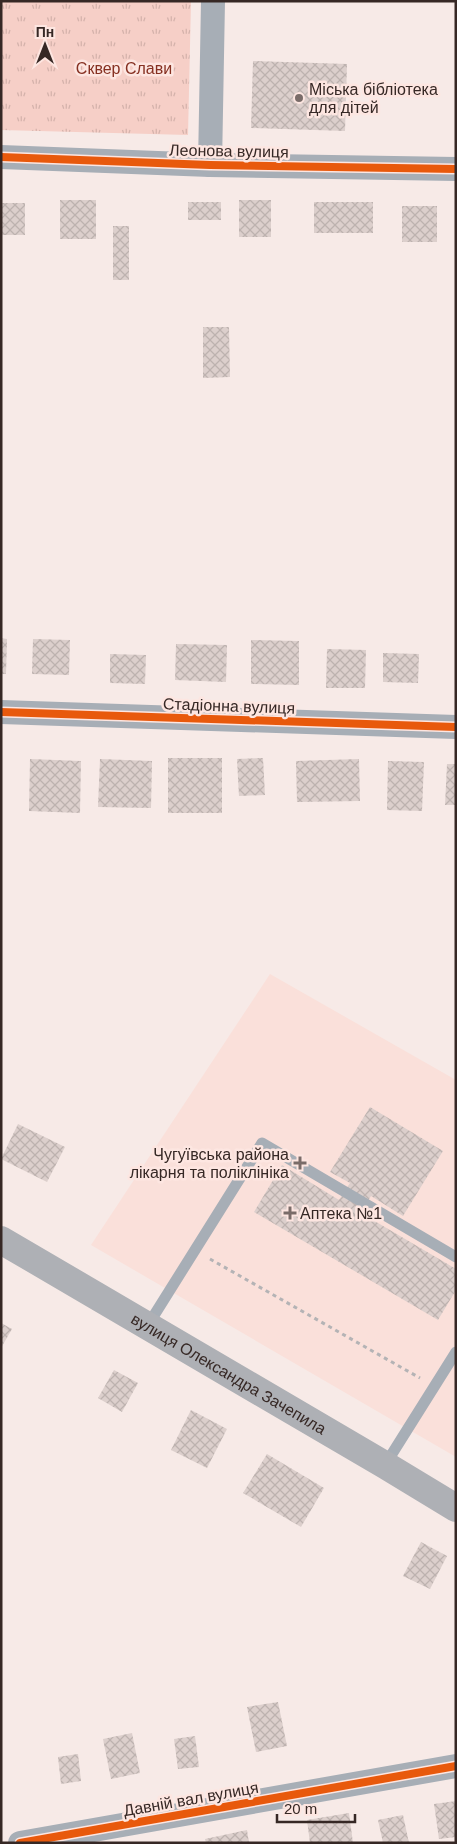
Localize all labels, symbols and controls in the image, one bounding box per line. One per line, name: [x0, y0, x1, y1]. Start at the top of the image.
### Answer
north arrow: [20, 20, 70, 70]
text: Пн: [36, 24, 54, 40]
park label: Сквер Слави: [76, 60, 172, 77]
place label: Міська бібліотека для дітей: [309, 81, 438, 116]
marker: Міська бібліотека для дітей: [293, 92, 305, 104]
street label: Леонова вулиця: [169, 141, 289, 161]
street label: Стадіонна вулиця: [163, 695, 295, 717]
place label: Чугуївська района лікарня та поліклініка: [130, 1146, 289, 1181]
marker: Чугуївська района лікарня та поліклініка: [293, 1156, 307, 1170]
place label: Аптека №1: [300, 1205, 382, 1222]
marker: Аптека №1: [284, 1207, 296, 1219]
street label: вулиця Олександра Зачепила: [128, 1310, 329, 1437]
street label: Давній вал вулиця: [122, 1779, 260, 1819]
scale bar: [277, 1792, 354, 1824]
text: 20 m: [284, 1800, 317, 1817]

